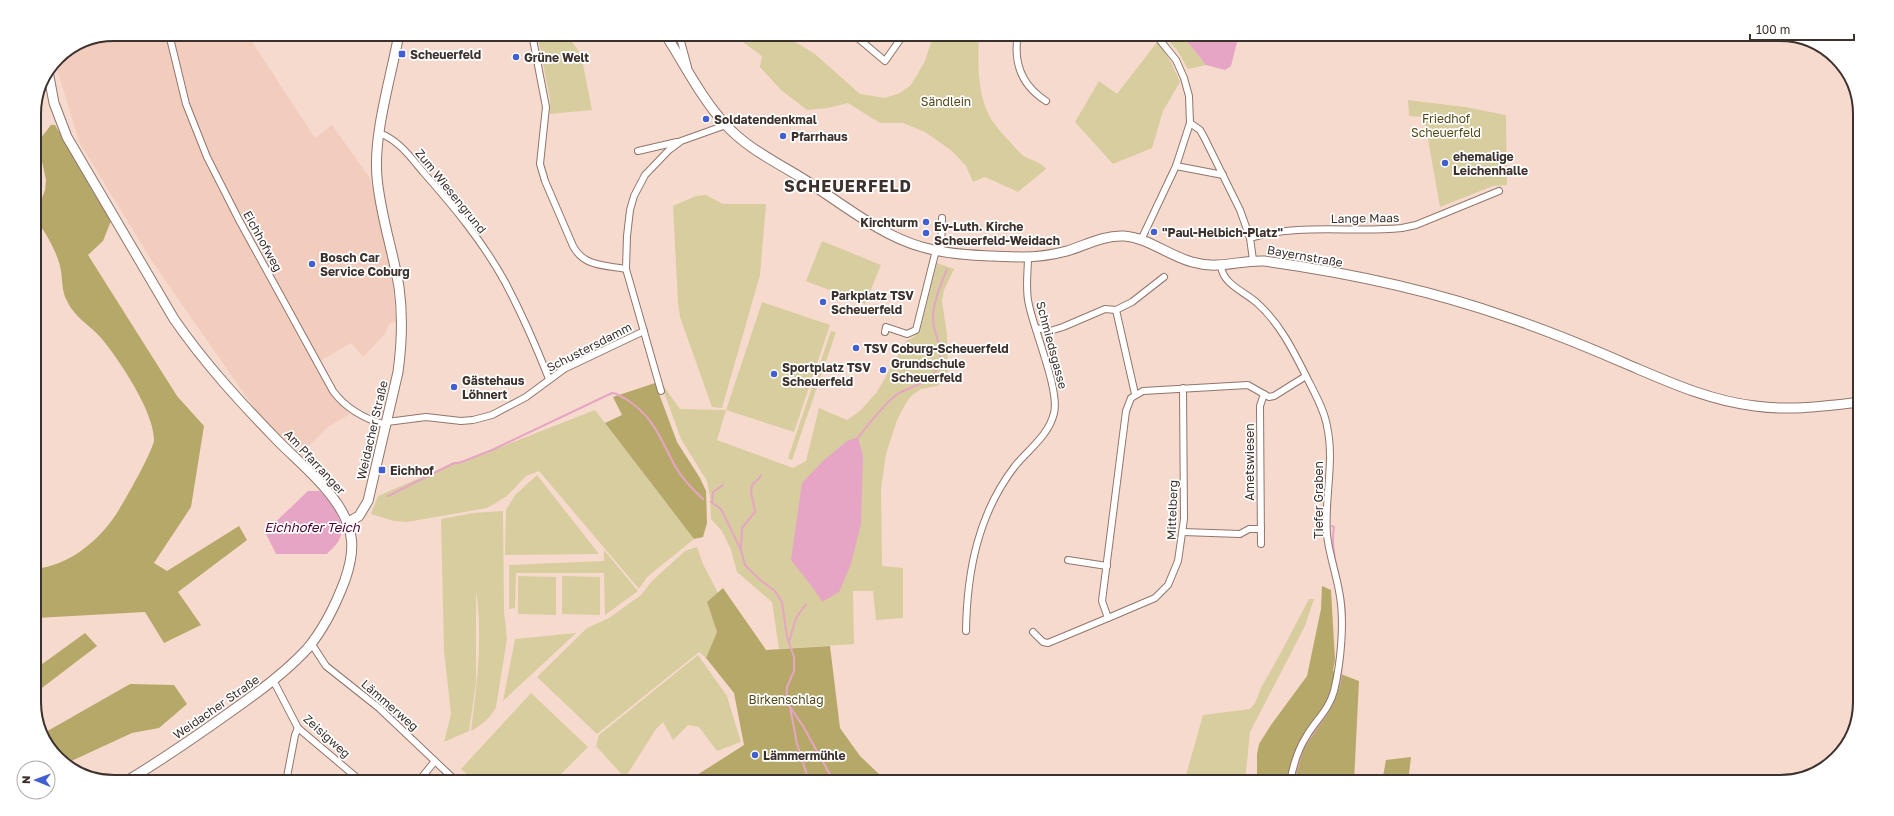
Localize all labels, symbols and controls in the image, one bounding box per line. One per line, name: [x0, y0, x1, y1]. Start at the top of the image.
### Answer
scale bar: [1750, 16, 1854, 42]
text: 100 m: [1756, 22, 1790, 37]
place label: Scheuerfeld: [410, 47, 481, 62]
marker: Scheuerfeld: [397, 49, 407, 59]
place label: Grüne Welt: [524, 50, 589, 65]
marker: Grüne Welt: [511, 52, 521, 62]
park label: Sändlein: [921, 94, 971, 109]
park label: Friedhof Scheuerfeld: [1411, 111, 1481, 140]
place label: Soldatendenkmal: [714, 112, 817, 127]
marker: Soldatendenkmal: [701, 114, 711, 124]
place label: Pfarrhaus: [791, 129, 848, 144]
marker: Pfarrhaus: [778, 131, 788, 141]
street label: Zum Wiesengrund: [412, 146, 490, 236]
place label: ehemalige Leichenhalle: [1453, 149, 1528, 178]
marker: ehemalige Leichenhalle: [1440, 158, 1450, 168]
district label: SCHEUERFELD: [784, 176, 912, 196]
street label: Eichhofweg: [240, 208, 286, 274]
street label: Lange Maas: [1331, 210, 1399, 226]
place label: Kirchturm: [860, 215, 918, 230]
marker: Kirchturm: [921, 217, 931, 227]
place label: Ev-Luth. Kirche Scheuerfeld-Weidach: [934, 219, 1060, 248]
place label: "Paul-Helbich-Platz": [1162, 225, 1283, 240]
marker: "Paul-Helbich-Platz": [1149, 227, 1159, 237]
marker: Ev-Luth. Kirche Scheuerfeld-Weidach: [921, 228, 931, 238]
street label: Bayernstraße: [1266, 242, 1344, 270]
place label: Bosch Car Service Coburg: [320, 250, 410, 279]
marker: Bosch Car Service Coburg: [307, 259, 317, 269]
place label: Parkplatz TSV Scheuerfeld: [831, 288, 914, 317]
marker: Parkplatz TSV Scheuerfeld: [818, 297, 828, 307]
street label: Schmiedsgasse: [1033, 300, 1071, 390]
street label: Schustersdamm: [544, 319, 634, 375]
place label: TSV Coburg-Scheuerfeld: [864, 341, 1009, 356]
marker: TSV Coburg-Scheuerfeld: [851, 343, 861, 353]
place label: Grundschule Scheuerfeld: [891, 356, 965, 385]
place label: Sportplatz TSV Scheuerfeld: [782, 360, 871, 389]
marker: Grundschule Scheuerfeld: [878, 365, 888, 375]
marker: Sportplatz TSV Scheuerfeld: [769, 369, 779, 379]
place label: Gästehaus Löhnert: [462, 373, 525, 402]
street label: Weidacher Straße: [353, 379, 391, 481]
marker: Gästehaus Löhnert: [449, 382, 459, 392]
street label: Ametswiesen: [1242, 423, 1257, 501]
street label: Am Pfarranger: [281, 427, 349, 498]
street label: Tiefer Graben: [1311, 461, 1326, 539]
place label: Eichhof: [390, 463, 434, 478]
marker: Eichhof: [377, 465, 387, 475]
street label: Mittelberg: [1163, 480, 1181, 540]
water label: Eichhofer Teich: [264, 519, 361, 535]
street label: Weidacher Straße: [170, 672, 262, 742]
street label: Lämmerweg: [358, 676, 422, 734]
park label: Birkenschlag: [748, 692, 824, 707]
street label: Zeisigweg: [300, 711, 354, 761]
place label: Lämmermühle: [763, 748, 846, 763]
marker: Lämmermühle: [750, 750, 760, 760]
north arrow: [16, 760, 56, 800]
text: N: [19, 776, 32, 784]

